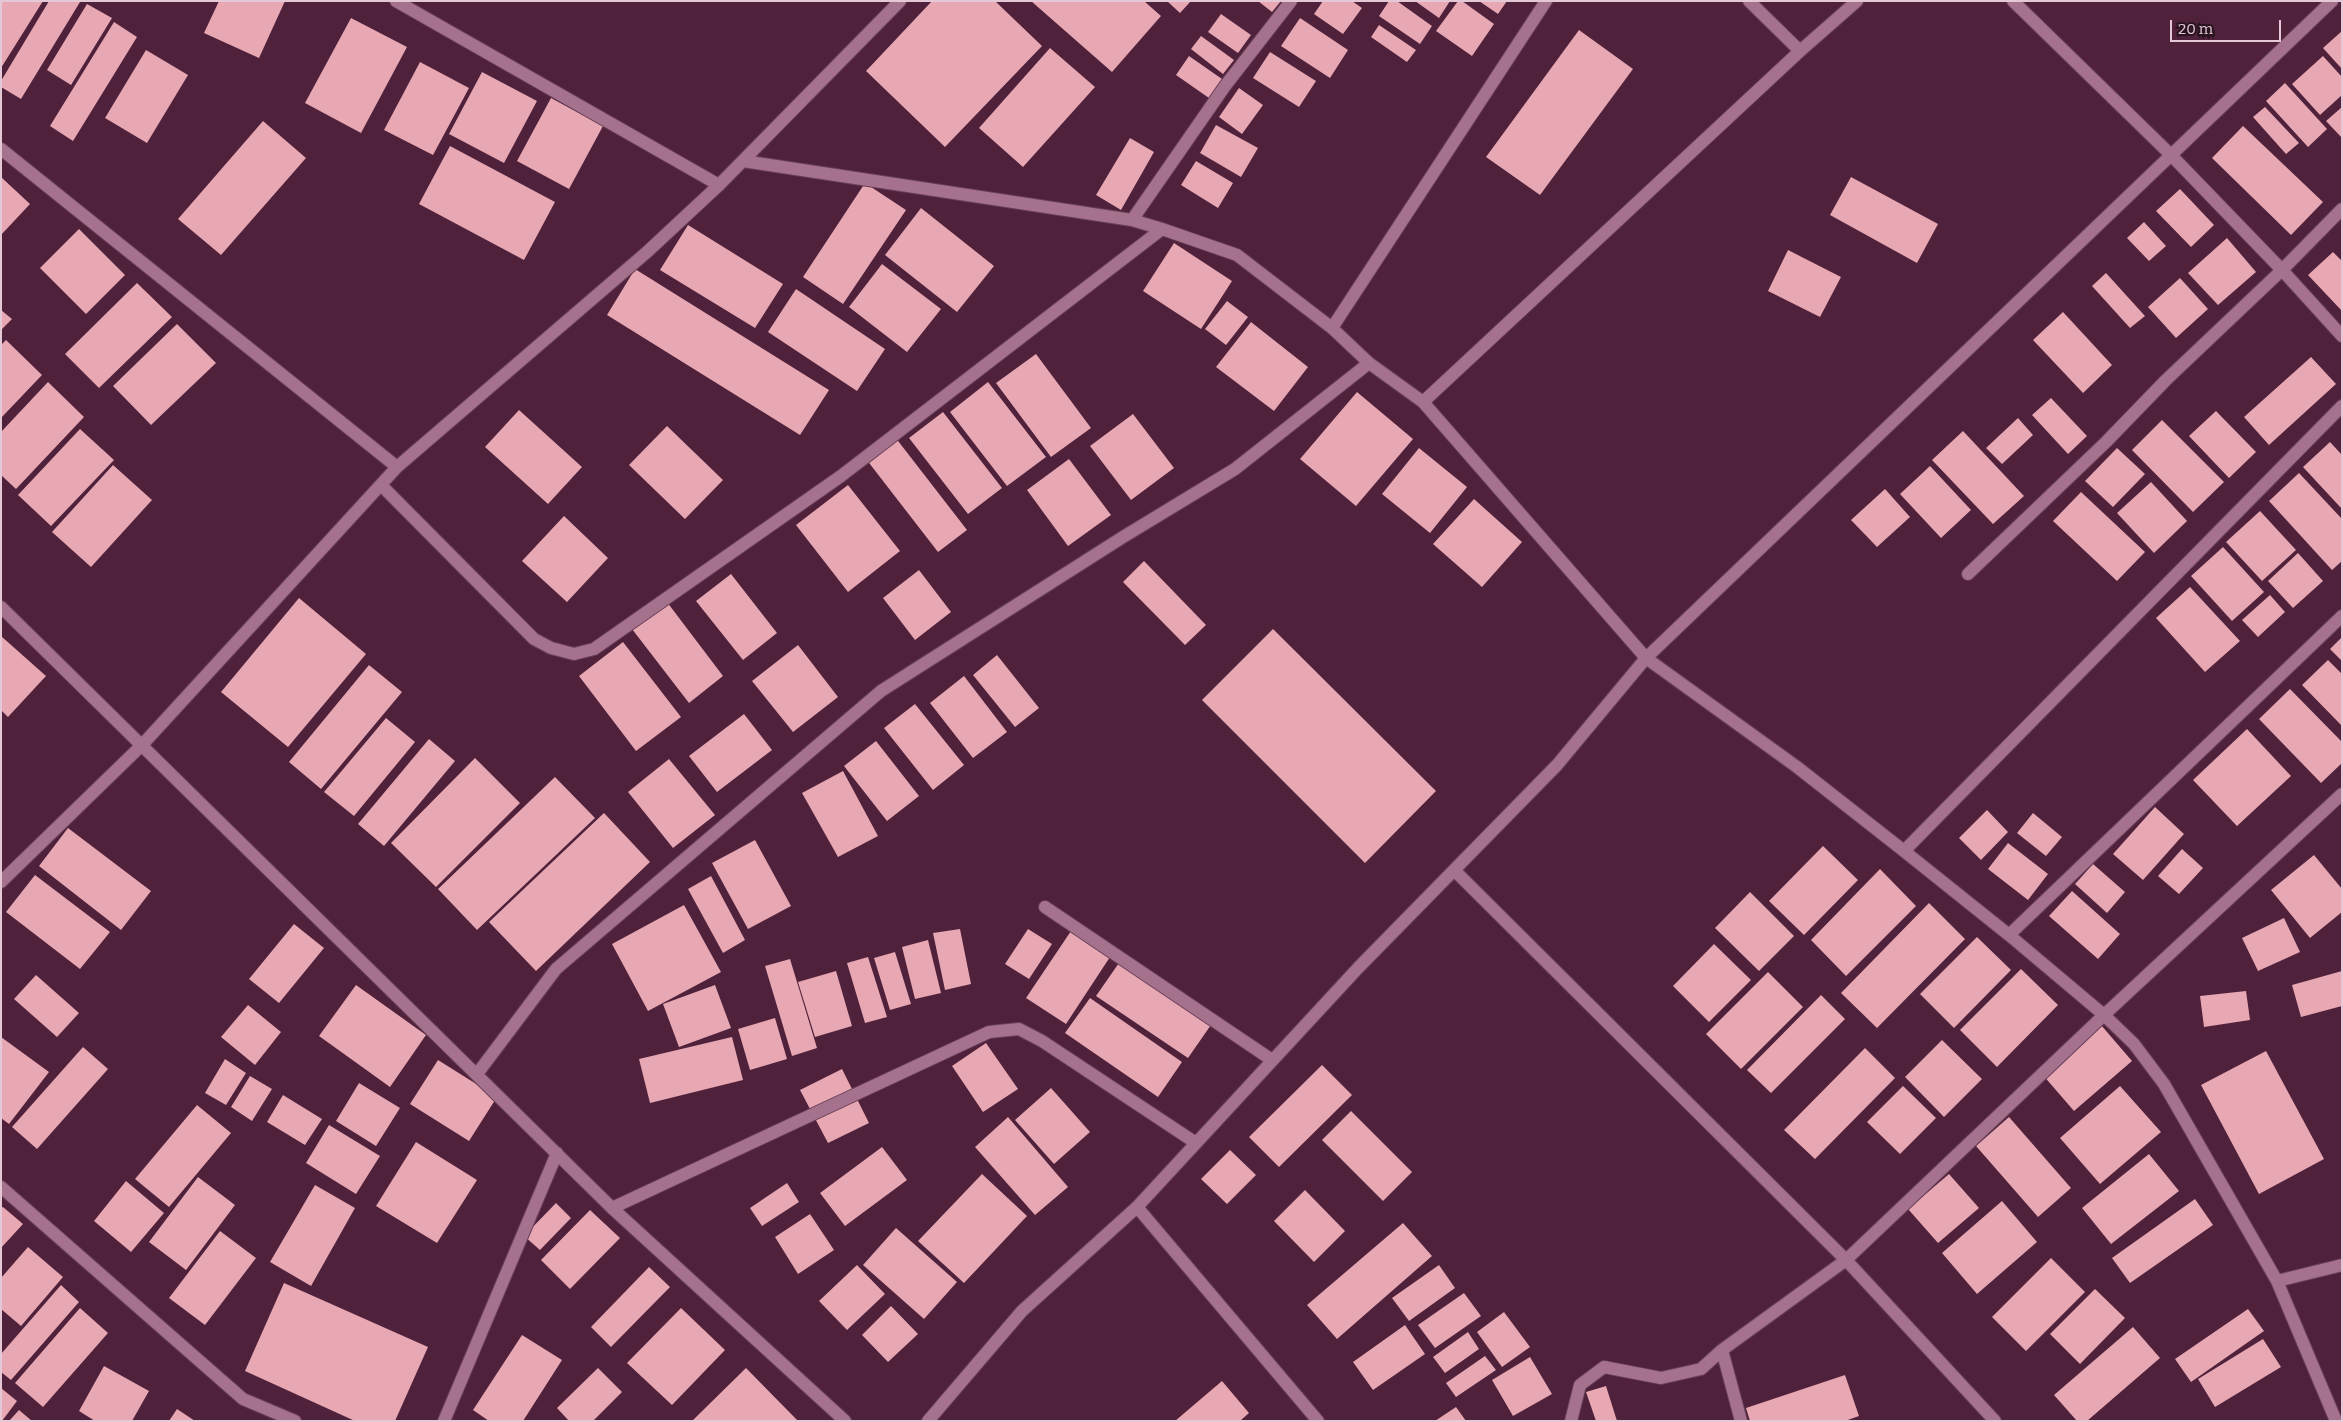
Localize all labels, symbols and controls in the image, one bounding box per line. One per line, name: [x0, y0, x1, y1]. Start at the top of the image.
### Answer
scale bar: [2173, 10, 2284, 42]
text: 20 m: [2178, 20, 2213, 38]

